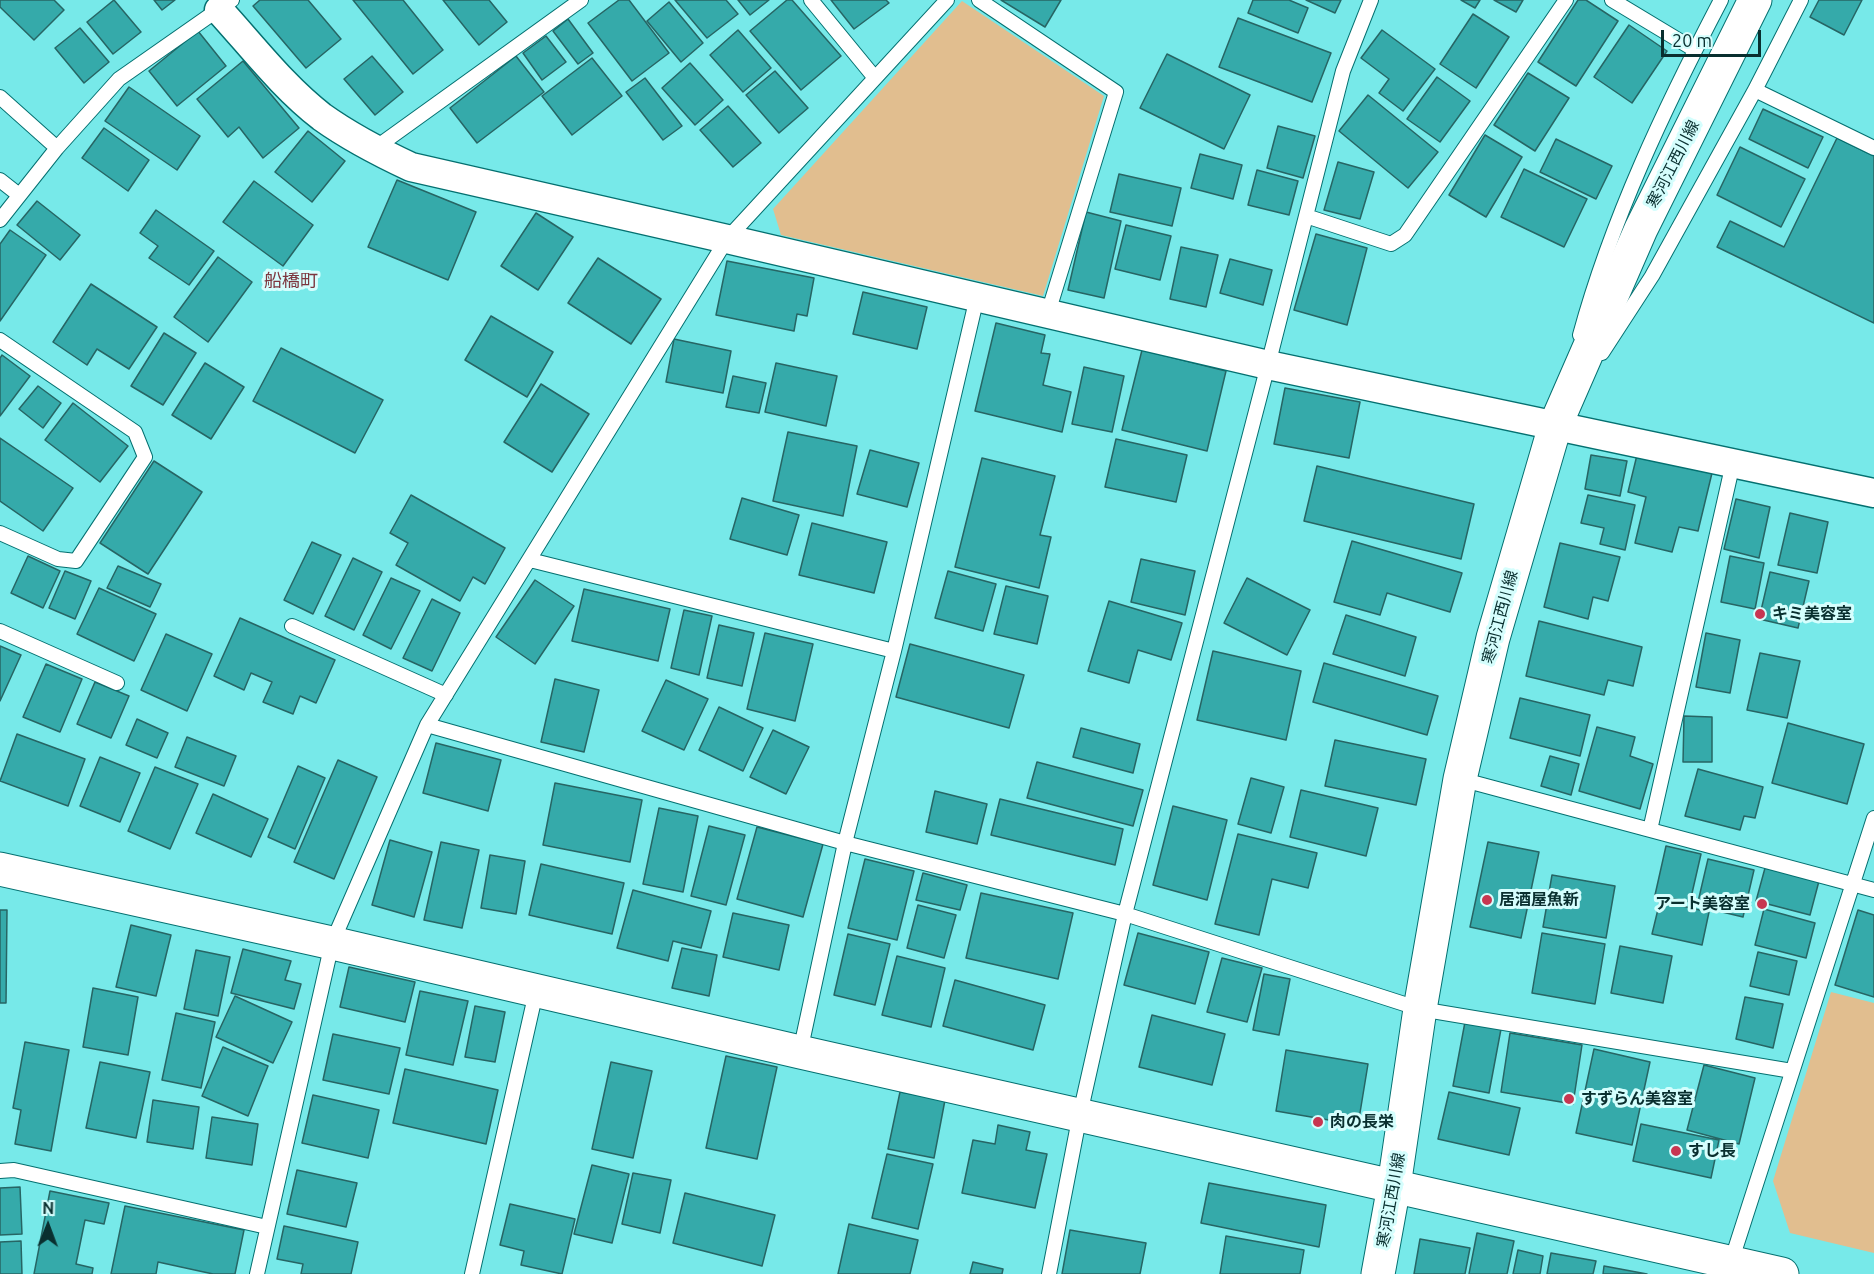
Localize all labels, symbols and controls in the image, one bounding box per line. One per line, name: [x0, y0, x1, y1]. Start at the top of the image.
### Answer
scale bar: [1664, 18, 1764, 56]
text: 20 m: [1672, 30, 1712, 50]
street label: 寒河江西川線: [1643, 117, 1703, 211]
district label: 船橋町: [264, 270, 318, 292]
street label: 寒河江西川線: [1478, 568, 1522, 666]
place label: キミ美容室: [1772, 604, 1852, 624]
marker: キミ美容室: [1753, 607, 1767, 621]
place label: 居酒屋魚新: [1499, 890, 1579, 910]
marker: 居酒屋魚新: [1480, 893, 1494, 907]
place label: アート美容室: [1655, 894, 1750, 914]
marker: アート美容室: [1755, 897, 1769, 911]
place label: すずらん美容室: [1581, 1089, 1693, 1109]
marker: すずらん美容室: [1562, 1092, 1576, 1106]
place label: 肉の長栄: [1330, 1112, 1394, 1132]
marker: 肉の長栄: [1311, 1115, 1325, 1129]
place label: すし長: [1688, 1141, 1736, 1161]
marker: すし長: [1669, 1144, 1683, 1158]
street label: 寒河江西川線: [1373, 1151, 1409, 1249]
north arrow: [18, 1196, 78, 1256]
text: N: [42, 1199, 54, 1217]

